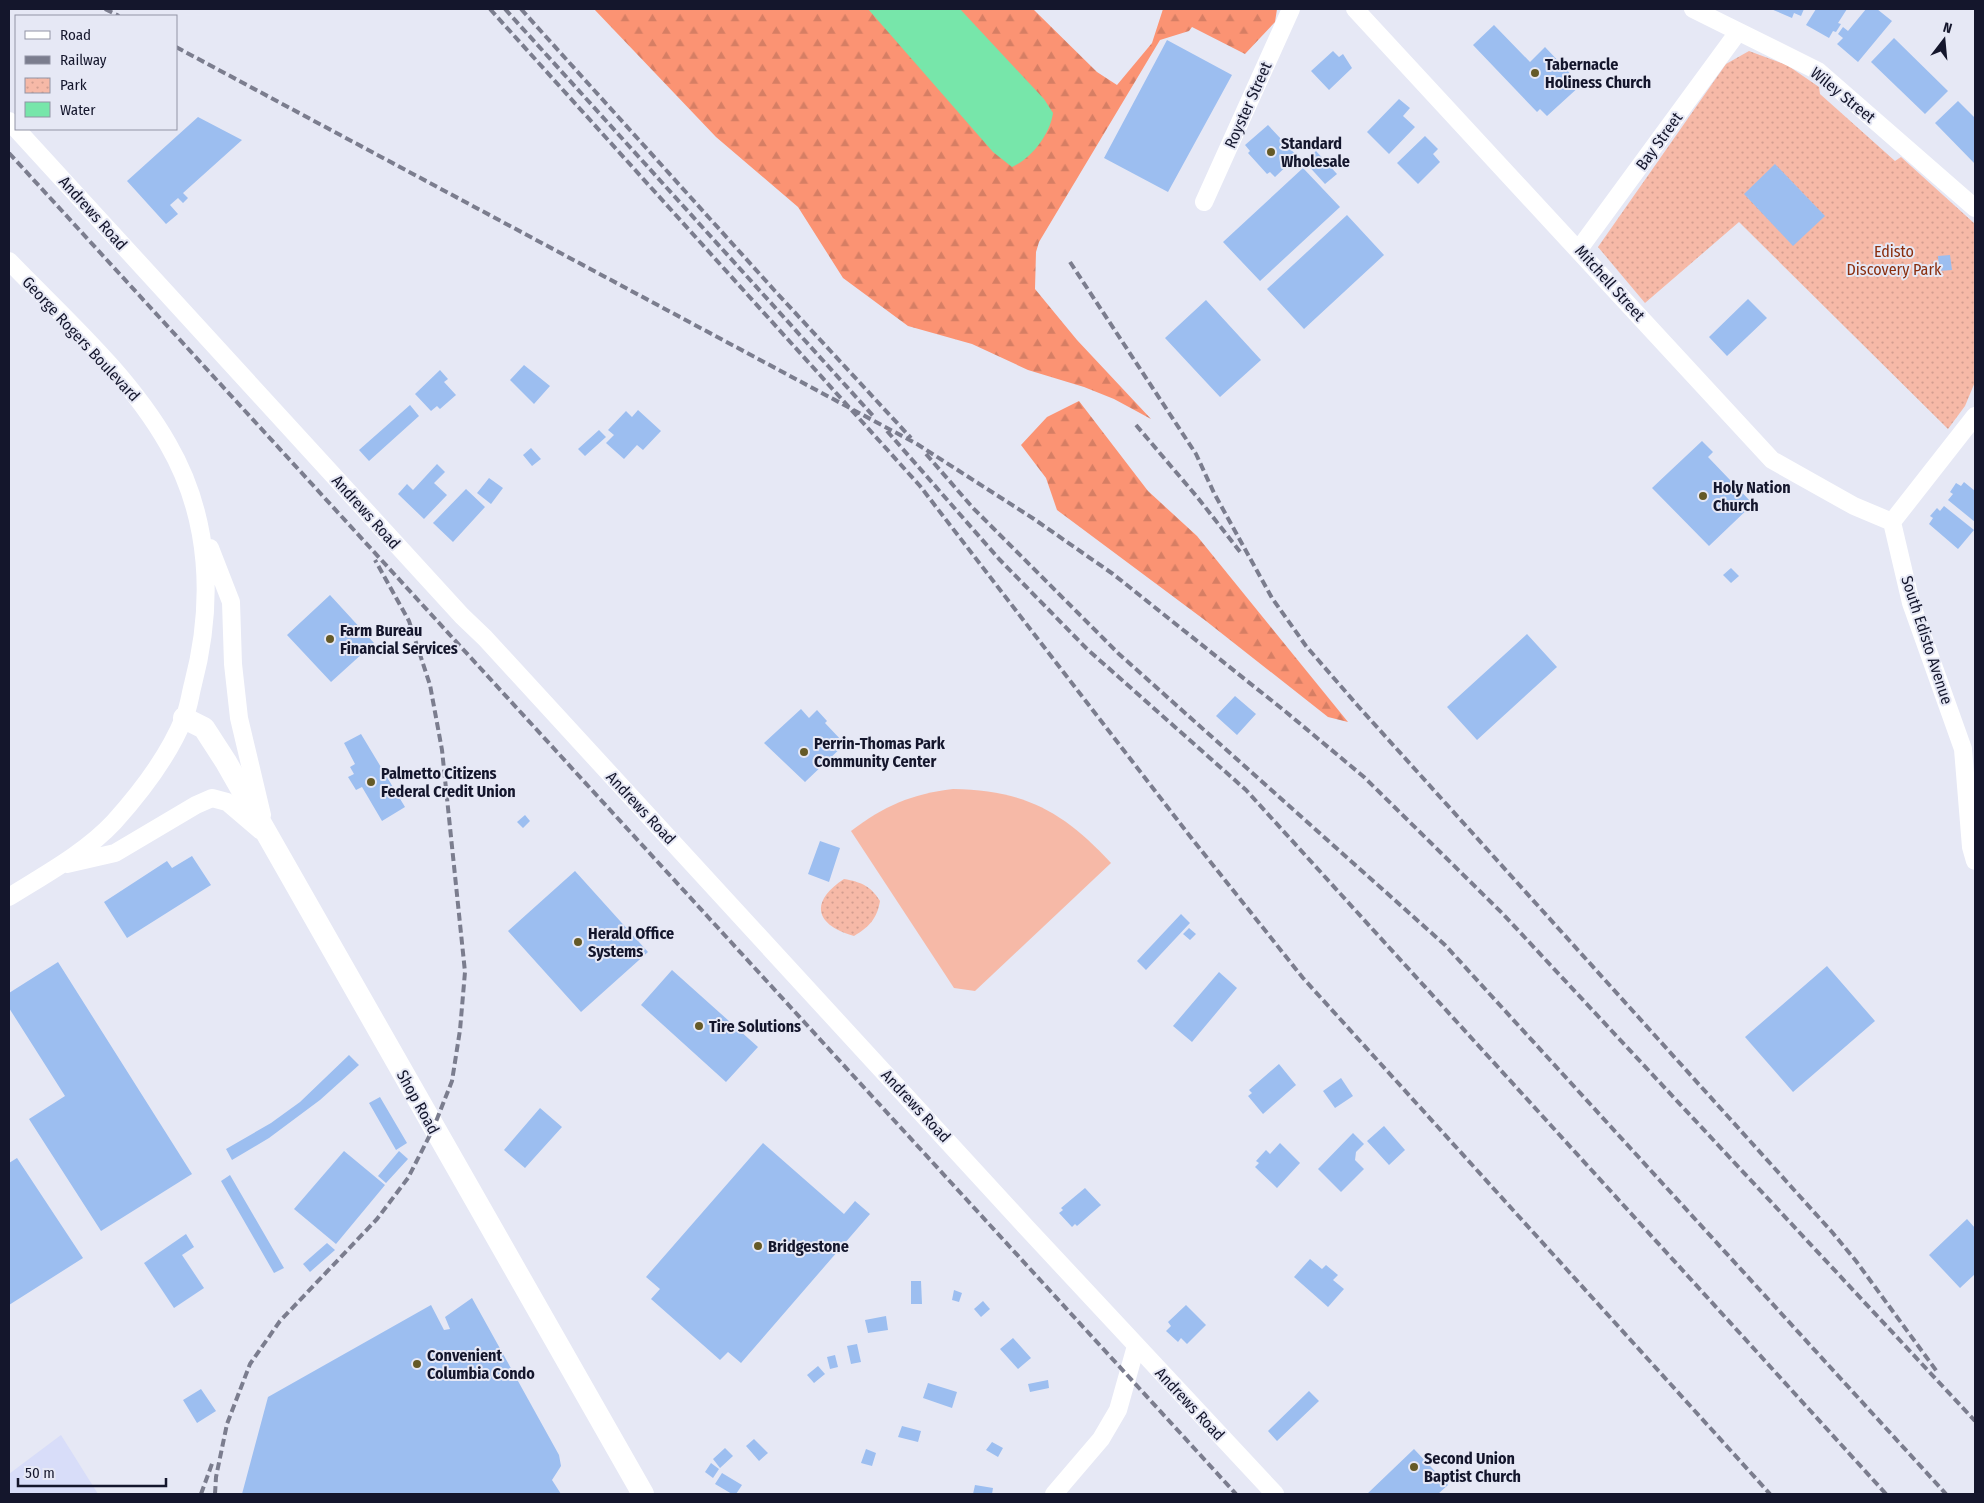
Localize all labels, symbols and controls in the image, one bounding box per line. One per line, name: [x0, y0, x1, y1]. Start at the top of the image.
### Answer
legend: [15, 15, 178, 130]
north arrow: [1919, 15, 1969, 65]
text: N: [1941, 19, 1954, 37]
text: Road: [60, 26, 91, 44]
text: Railway: [60, 51, 107, 69]
place label: Tabernacle Holiness Church: [1545, 55, 1651, 92]
street label: Royster Street: [1221, 58, 1276, 151]
street label: Wiley Street: [1807, 63, 1880, 127]
marker: Tabernacle Holiness Church: [1529, 67, 1541, 79]
text: Park: [60, 76, 87, 94]
text: Water: [60, 101, 96, 119]
street label: Bay Street: [1632, 108, 1687, 174]
place label: Standard Wholesale: [1281, 134, 1350, 171]
marker: Standard Wholesale: [1265, 146, 1277, 158]
street label: Andrews Road: [55, 172, 131, 254]
street label: Mitchell Street: [1571, 241, 1649, 325]
park label: Edisto Discovery Park: [1847, 242, 1942, 279]
street label: George Rogers Boulevard: [18, 273, 144, 405]
street label: Andrews Road: [328, 471, 404, 553]
place label: Holy Nation Church: [1713, 478, 1791, 515]
marker: Holy Nation Church: [1697, 490, 1709, 502]
street label: South Edisto Avenue: [1897, 573, 1957, 707]
place label: Farm Bureau Financial Services: [340, 621, 458, 658]
marker: Farm Bureau Financial Services: [324, 633, 336, 645]
place label: Perrin-Thomas Park Community Center: [814, 734, 946, 771]
marker: Perrin-Thomas Park Community Center: [798, 746, 810, 758]
place label: Palmetto Citizens Federal Credit Union: [381, 764, 516, 801]
street label: Andrews Road: [602, 768, 680, 848]
marker: Palmetto Citizens Federal Credit Union: [365, 776, 377, 788]
place label: Herald Office Systems: [588, 924, 674, 961]
marker: Herald Office Systems: [572, 936, 584, 948]
place label: Tire Solutions: [709, 1017, 801, 1036]
marker: Tire Solutions: [693, 1020, 705, 1032]
street label: Andrews Road: [877, 1066, 955, 1146]
street label: Shop Road: [393, 1067, 443, 1137]
place label: Bridgestone: [768, 1237, 849, 1256]
marker: Bridgestone: [752, 1240, 764, 1252]
place label: Convenient Columbia Condo: [427, 1346, 535, 1383]
marker: Convenient Columbia Condo: [411, 1358, 423, 1370]
street label: Andrews Road: [1151, 1364, 1229, 1444]
place label: Second Union Baptist Church: [1424, 1449, 1521, 1486]
scale bar: [18, 1456, 165, 1488]
marker: Second Union Baptist Church: [1408, 1461, 1420, 1473]
text: 50 m: [25, 1464, 55, 1482]

